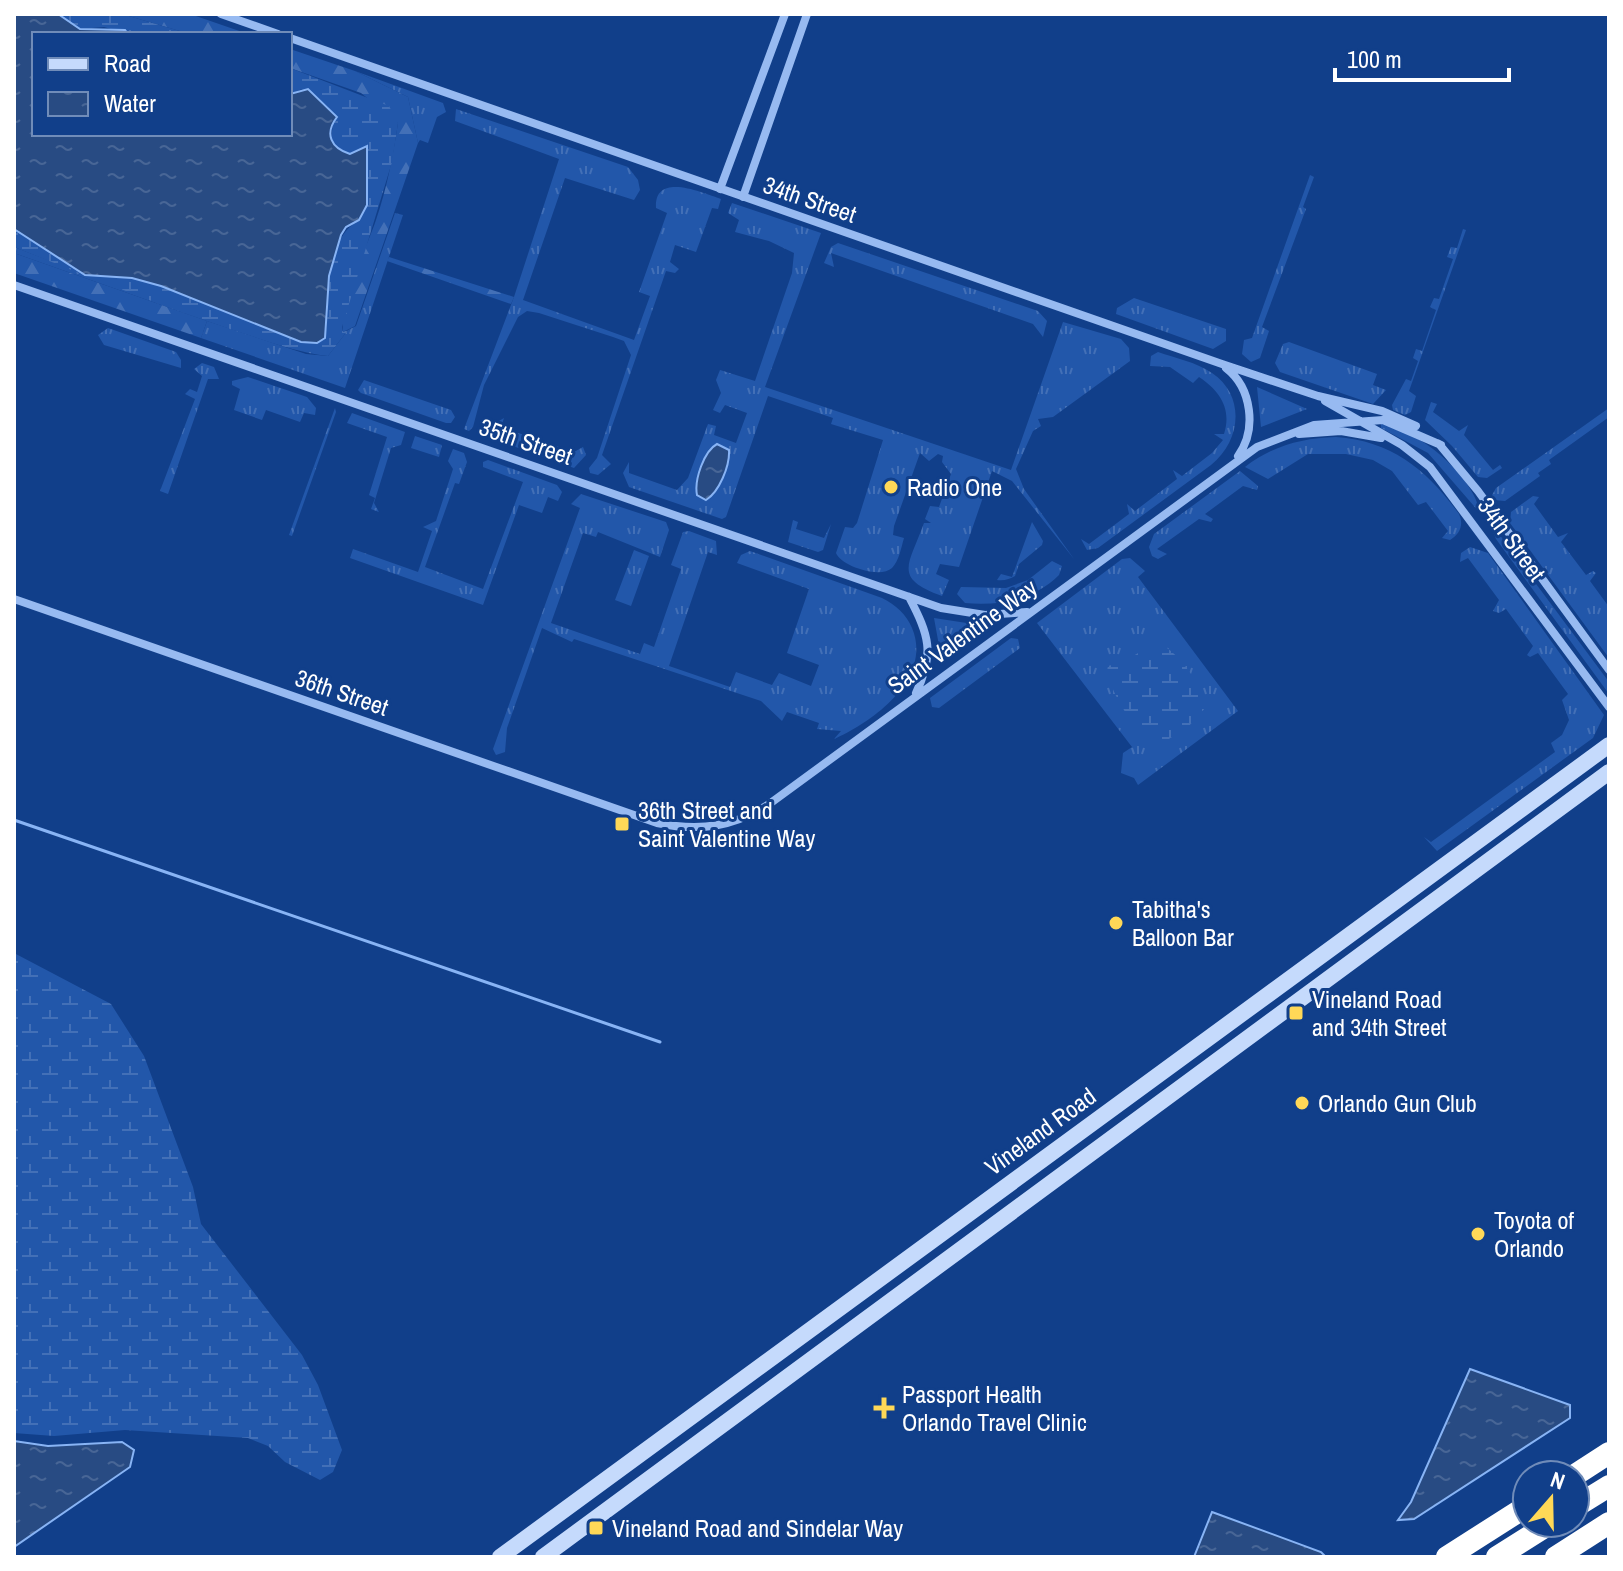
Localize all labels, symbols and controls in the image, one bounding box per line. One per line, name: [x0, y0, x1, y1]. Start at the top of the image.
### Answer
legend: [32, 32, 292, 136]
scale bar: [1335, 32, 1509, 82]
text: 100 m: [1347, 43, 1402, 75]
text: Road: [104, 47, 151, 79]
text: Water: [104, 87, 156, 119]
street label: 34th Street: [759, 168, 861, 230]
street label: 35th Street: [475, 410, 577, 472]
place label: Radio One: [907, 471, 1002, 503]
marker: Radio One: [882, 478, 900, 496]
street label: 34th Street: [1471, 491, 1554, 588]
street label: Saint Valentine Way: [881, 571, 1043, 701]
street label: 36th Street: [291, 661, 393, 723]
place label: 36th Street and Saint Valentine Way: [638, 794, 815, 854]
marker: 36th Street and Saint Valentine Way: [613, 815, 631, 833]
place label: Tabitha's Balloon Bar: [1132, 893, 1234, 953]
marker: Tabitha's Balloon Bar: [1107, 914, 1125, 932]
place label: Vineland Road and 34th Street: [1312, 983, 1447, 1043]
marker: Vineland Road and 34th Street: [1287, 1004, 1305, 1022]
street label: Vineland Road: [978, 1080, 1102, 1182]
place label: Orlando Gun Club: [1318, 1087, 1477, 1119]
marker: Orlando Gun Club: [1293, 1094, 1311, 1112]
place label: Toyota of Orlando: [1494, 1204, 1574, 1264]
marker: Toyota of Orlando: [1469, 1225, 1487, 1243]
place label: Passport Health Orlando Travel Clinic: [902, 1378, 1087, 1438]
marker: Passport Health Orlando Travel Clinic: [873, 1397, 895, 1419]
north arrow: [1511, 1459, 1591, 1539]
text: N: [1547, 1464, 1569, 1497]
place label: Vineland Road and Sindelar Way: [612, 1512, 903, 1544]
marker: Vineland Road and Sindelar Way: [587, 1519, 605, 1537]

